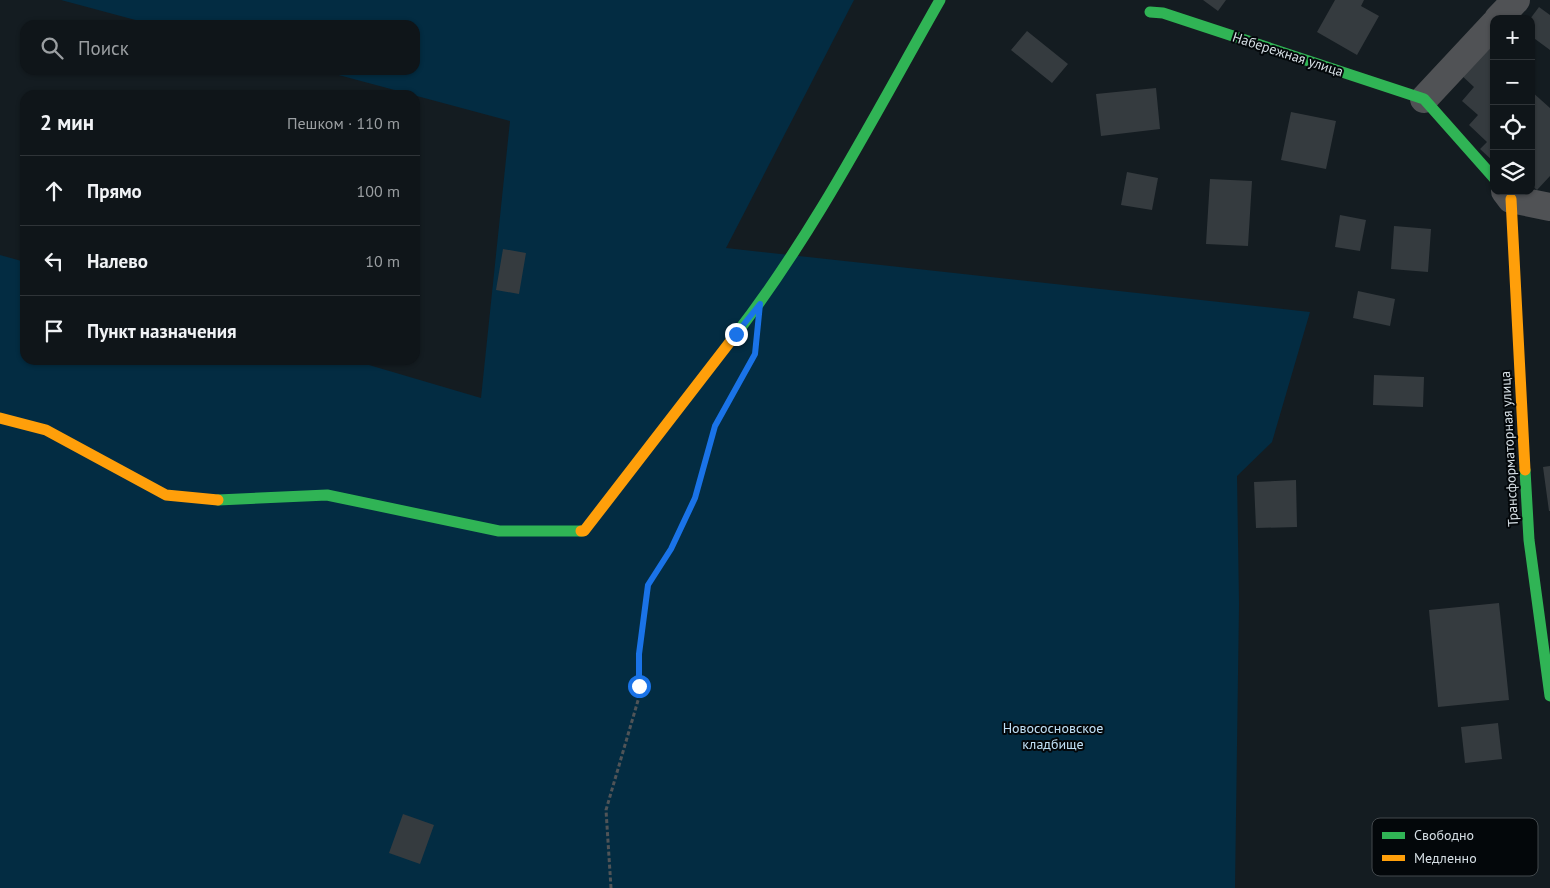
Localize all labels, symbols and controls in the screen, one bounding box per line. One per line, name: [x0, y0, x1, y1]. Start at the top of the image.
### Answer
map controls: [1490, 15, 1535, 195]
button: +: [1490, 15, 1535, 60]
search box: [20, 20, 420, 75]
street label: Набережная улица: [1230, 28, 1346, 80]
icon: search: [38, 34, 66, 62]
text: Поиск: [78, 36, 129, 60]
button: −: [1490, 60, 1535, 105]
button: locate: [1490, 105, 1535, 150]
text: 2 мин: [40, 109, 94, 136]
text: Пешком · 110 m: [287, 113, 400, 133]
button: layers: [1490, 150, 1535, 195]
icon: ahead: [40, 177, 68, 205]
text: Прямо: [87, 179, 142, 203]
text: 100 m: [357, 181, 400, 201]
icon: left: [40, 247, 68, 275]
text: Налево: [87, 249, 148, 273]
text: 10 m: [365, 251, 400, 271]
icon: arrive: [40, 317, 68, 345]
text: Пункт назначения: [87, 319, 237, 343]
route end: [725, 323, 748, 346]
street label: Трансформаторная улица: [1496, 371, 1522, 527]
route start: [628, 675, 651, 698]
park label: Новососновское кладбище: [1003, 719, 1103, 753]
legend: [1372, 818, 1538, 876]
text: Свободно: [1414, 826, 1474, 844]
text: Медленно: [1414, 849, 1477, 867]

